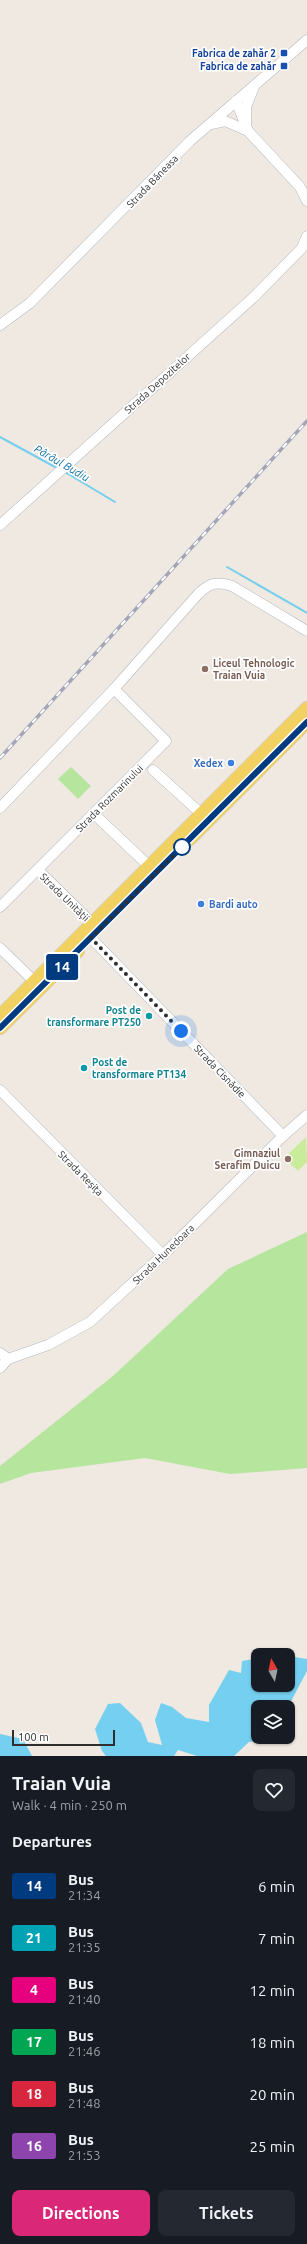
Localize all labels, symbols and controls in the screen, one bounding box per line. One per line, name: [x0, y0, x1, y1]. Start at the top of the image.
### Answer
place label: Fabrica de zahăr 2: [192, 48, 276, 59]
marker: Fabrica de zahăr 2: [279, 48, 289, 58]
place label: Fabrica de zahăr: [200, 61, 277, 72]
marker: Fabrica de zahăr: [279, 61, 289, 71]
street label: Strada Băneasa: [125, 153, 180, 210]
street label: Strada Depozitelor: [122, 351, 192, 416]
water label: Pârâul Budiu: [32, 442, 92, 484]
place label: Liceul Tehnologic Traian Vuia: [213, 658, 295, 681]
marker: Liceul Tehnologic Traian Vuia: [200, 664, 210, 674]
place label: Xedex: [194, 758, 224, 769]
marker: Xedex: [226, 758, 236, 768]
street label: Strada Rozmarinului: [74, 763, 145, 834]
unlabelled marker: [173, 838, 191, 856]
street label: Strada Unității: [38, 871, 92, 924]
marker: Bardi auto: [196, 899, 206, 909]
place label: Bardi auto: [209, 899, 258, 910]
line badge: 14: [44, 954, 80, 980]
text: 14: [54, 959, 70, 975]
place label: Post de transformare PT250: [47, 1005, 141, 1028]
marker: Post de transformare PT250: [144, 1011, 154, 1021]
your location: [171, 1021, 191, 1041]
street label: Strada Cisnădie: [192, 1043, 248, 1100]
place label: Post de transformare PT134: [92, 1057, 186, 1080]
marker: Post de transformare PT134: [79, 1063, 89, 1073]
place label: Gimnaziul Serafim Duicu: [215, 1148, 280, 1171]
street label: Strada Reșița: [56, 1149, 105, 1198]
marker: Gimnaziul Serafim Duicu: [283, 1154, 293, 1164]
street label: Strada Hunedoara: [130, 1222, 196, 1286]
north arrow: [251, 1648, 295, 1692]
map controls: [251, 1648, 295, 1744]
button: layers: [251, 1700, 295, 1744]
scale bar: [12, 1728, 115, 1747]
text: 100 m: [18, 1731, 49, 1743]
button: heart: [253, 1769, 295, 1811]
text: Traian Vuia: [12, 1772, 111, 1794]
text: Walk · 4 min · 250 m: [12, 1798, 127, 1812]
text: Departures: [12, 1833, 92, 1850]
text: Bus: [68, 1871, 94, 1888]
text: 14: [26, 1878, 42, 1894]
text: 6 min: [258, 1878, 295, 1895]
text: 21:34: [68, 1888, 101, 1902]
text: Bus: [68, 1923, 94, 1940]
text: 21: [26, 1930, 42, 1946]
text: 7 min: [258, 1930, 295, 1947]
text: 21:35: [68, 1940, 101, 1954]
text: Bus: [68, 1975, 94, 1992]
text: 4: [30, 1982, 38, 1998]
text: 12 min: [249, 1982, 295, 1999]
text: 21:40: [68, 1992, 101, 2006]
text: Bus: [68, 2027, 94, 2044]
text: 17: [26, 2034, 42, 2050]
text: 18 min: [249, 2034, 295, 2051]
text: 21:46: [68, 2044, 101, 2058]
text: Bus: [68, 2079, 94, 2096]
text: 18: [26, 2086, 42, 2102]
text: 20 min: [249, 2086, 295, 2103]
text: 21:48: [68, 2096, 101, 2110]
text: Bus: [68, 2131, 94, 2148]
text: 16: [26, 2138, 42, 2154]
text: 25 min: [249, 2138, 295, 2155]
text: 21:53: [68, 2148, 101, 2162]
button: Directions: [12, 2190, 150, 2236]
button: Tickets: [158, 2190, 295, 2236]

